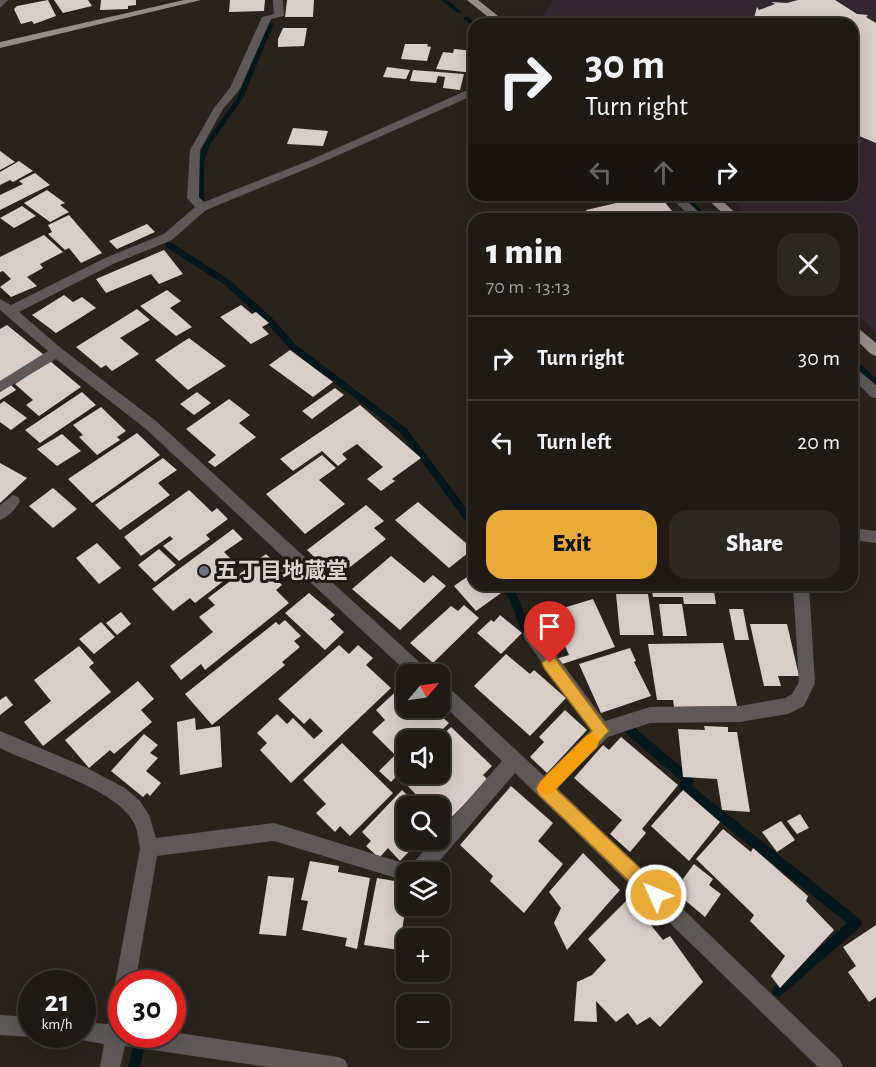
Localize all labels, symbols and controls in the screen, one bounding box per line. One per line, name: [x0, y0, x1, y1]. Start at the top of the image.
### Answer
icon: right: [486, 42, 564, 120]
text: 30 m: [585, 44, 665, 86]
text: Turn right: [585, 93, 688, 120]
icon: left: [584, 156, 617, 189]
icon: ahead: [647, 156, 680, 189]
icon: right: [710, 156, 743, 189]
button: close: [777, 233, 840, 296]
text: 1 min: [486, 234, 563, 270]
text: 70 m · 13:13: [486, 277, 570, 297]
icon: right: [486, 342, 519, 375]
text: Turn right: [537, 347, 624, 369]
text: 30 m: [798, 347, 840, 369]
icon: left: [486, 426, 519, 459]
text: Turn left: [537, 431, 611, 453]
text: 20 m: [797, 431, 840, 453]
button: Exit: [486, 510, 657, 579]
button: Share: [669, 510, 840, 579]
place label: 五丁目地蔵堂: [216, 559, 348, 582]
marker: 五丁目地蔵堂: [197, 564, 211, 578]
pin: [524, 601, 575, 663]
icon: arrive: [533, 610, 566, 643]
north arrow: [396, 664, 450, 718]
map controls: [396, 664, 450, 1048]
button: sound: [396, 730, 450, 784]
button: search: [396, 796, 450, 850]
button: layers: [396, 862, 450, 916]
position arrow: [624, 863, 688, 927]
button: +: [396, 928, 450, 982]
speed limit sign: 30: [108, 970, 186, 1048]
text: 21: [45, 987, 69, 1017]
button: −: [396, 994, 450, 1048]
text: km/h: [42, 1017, 72, 1032]

